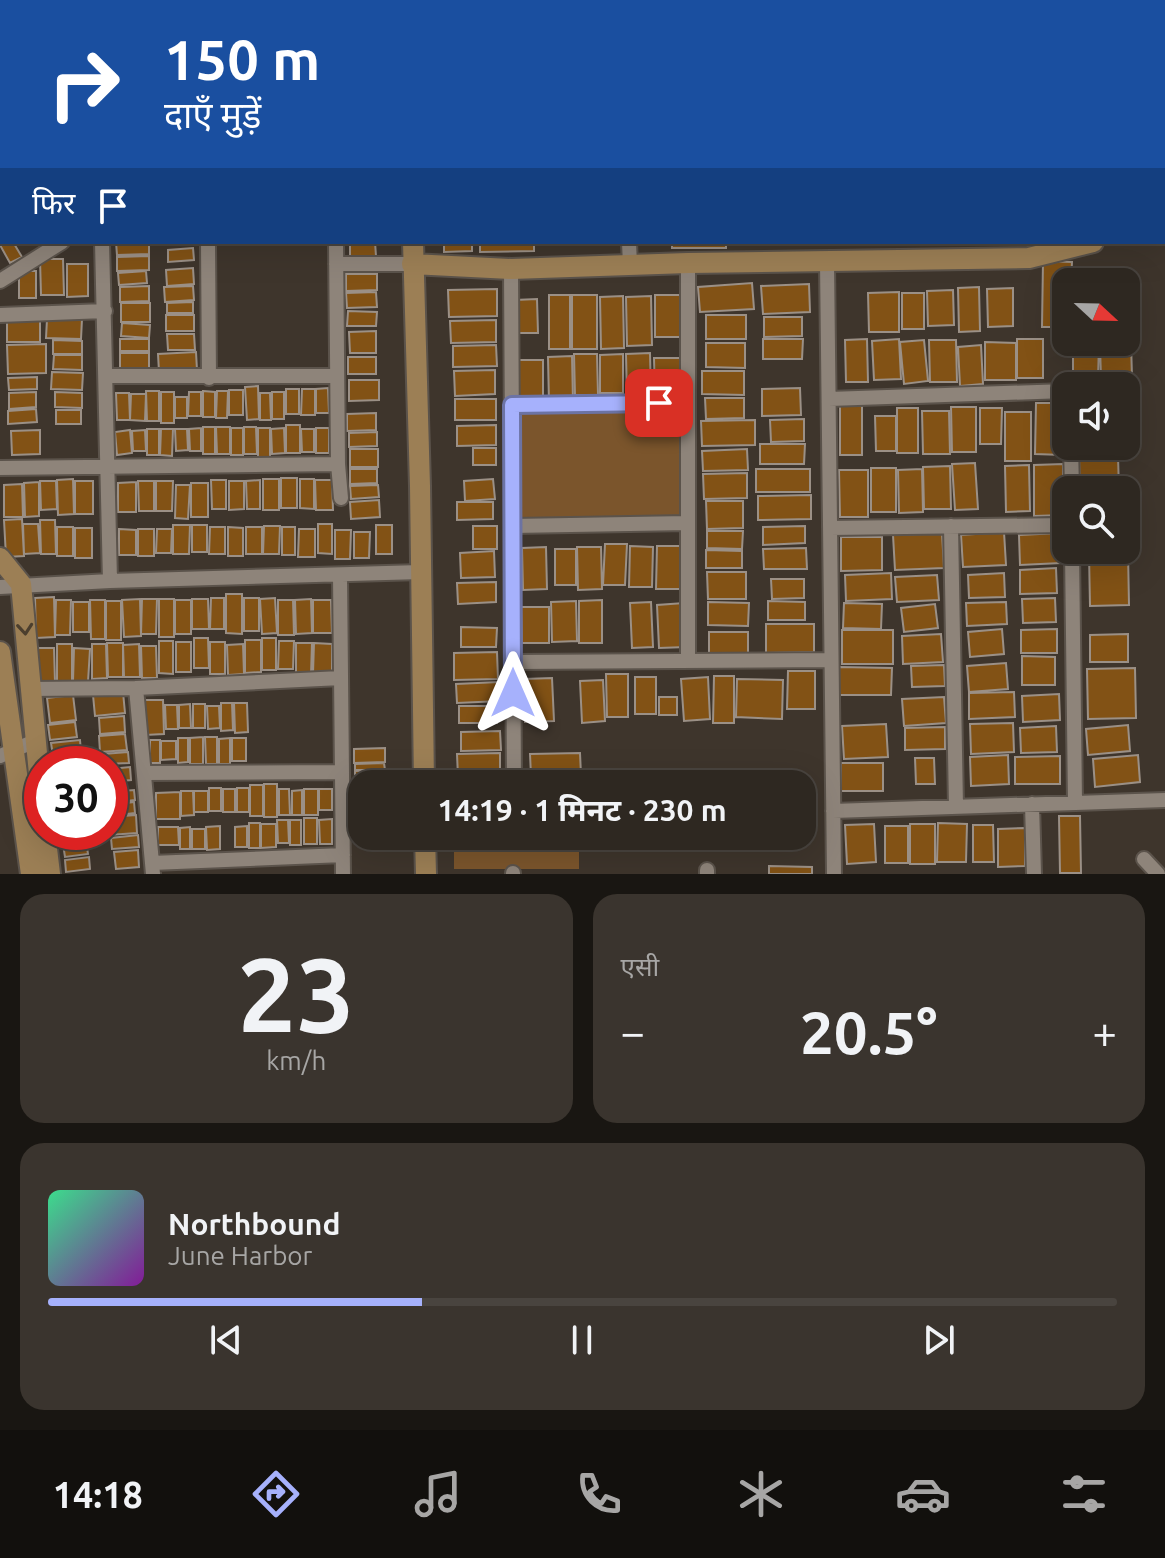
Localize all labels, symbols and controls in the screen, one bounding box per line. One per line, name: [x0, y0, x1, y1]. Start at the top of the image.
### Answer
text: 150 m: [164, 28, 320, 91]
icon: right: [32, 32, 136, 136]
text: दाएँ मुड़ें: [164, 94, 261, 135]
icon: arrive: [91, 184, 135, 228]
text: फिर: [32, 186, 75, 220]
north arrow: [1052, 268, 1140, 356]
map controls: [1052, 268, 1140, 564]
pin: [625, 369, 693, 437]
button: sound: [1052, 372, 1140, 460]
icon: arrive: [637, 381, 681, 425]
button: search: [1052, 476, 1140, 564]
one-way arrow: [16, 623, 33, 636]
position arrow: [471, 651, 555, 735]
speed limit sign: 30: [24, 746, 128, 850]
text: 14:19 · 1 मिनट · 230 m: [438, 793, 727, 827]
text: 23: [238, 935, 355, 1052]
text: एसी: [621, 952, 659, 981]
text: 20.5°: [800, 998, 937, 1065]
text: −: [621, 1007, 645, 1056]
text: +: [1092, 1007, 1117, 1056]
text: km/h: [266, 1046, 326, 1075]
text: Northbound: [168, 1207, 340, 1241]
text: June Harbor: [168, 1241, 312, 1270]
icon: previous: [204, 1318, 248, 1362]
icon: pause: [560, 1318, 604, 1362]
icon: next: [917, 1318, 961, 1362]
icon: directions: [248, 1466, 304, 1522]
icon: music: [410, 1466, 466, 1522]
icon: phone: [571, 1466, 627, 1522]
icon: climate: [733, 1466, 789, 1522]
icon: car: [895, 1466, 951, 1522]
icon: filters: [1056, 1466, 1112, 1522]
text: 14:18: [53, 1474, 143, 1515]

